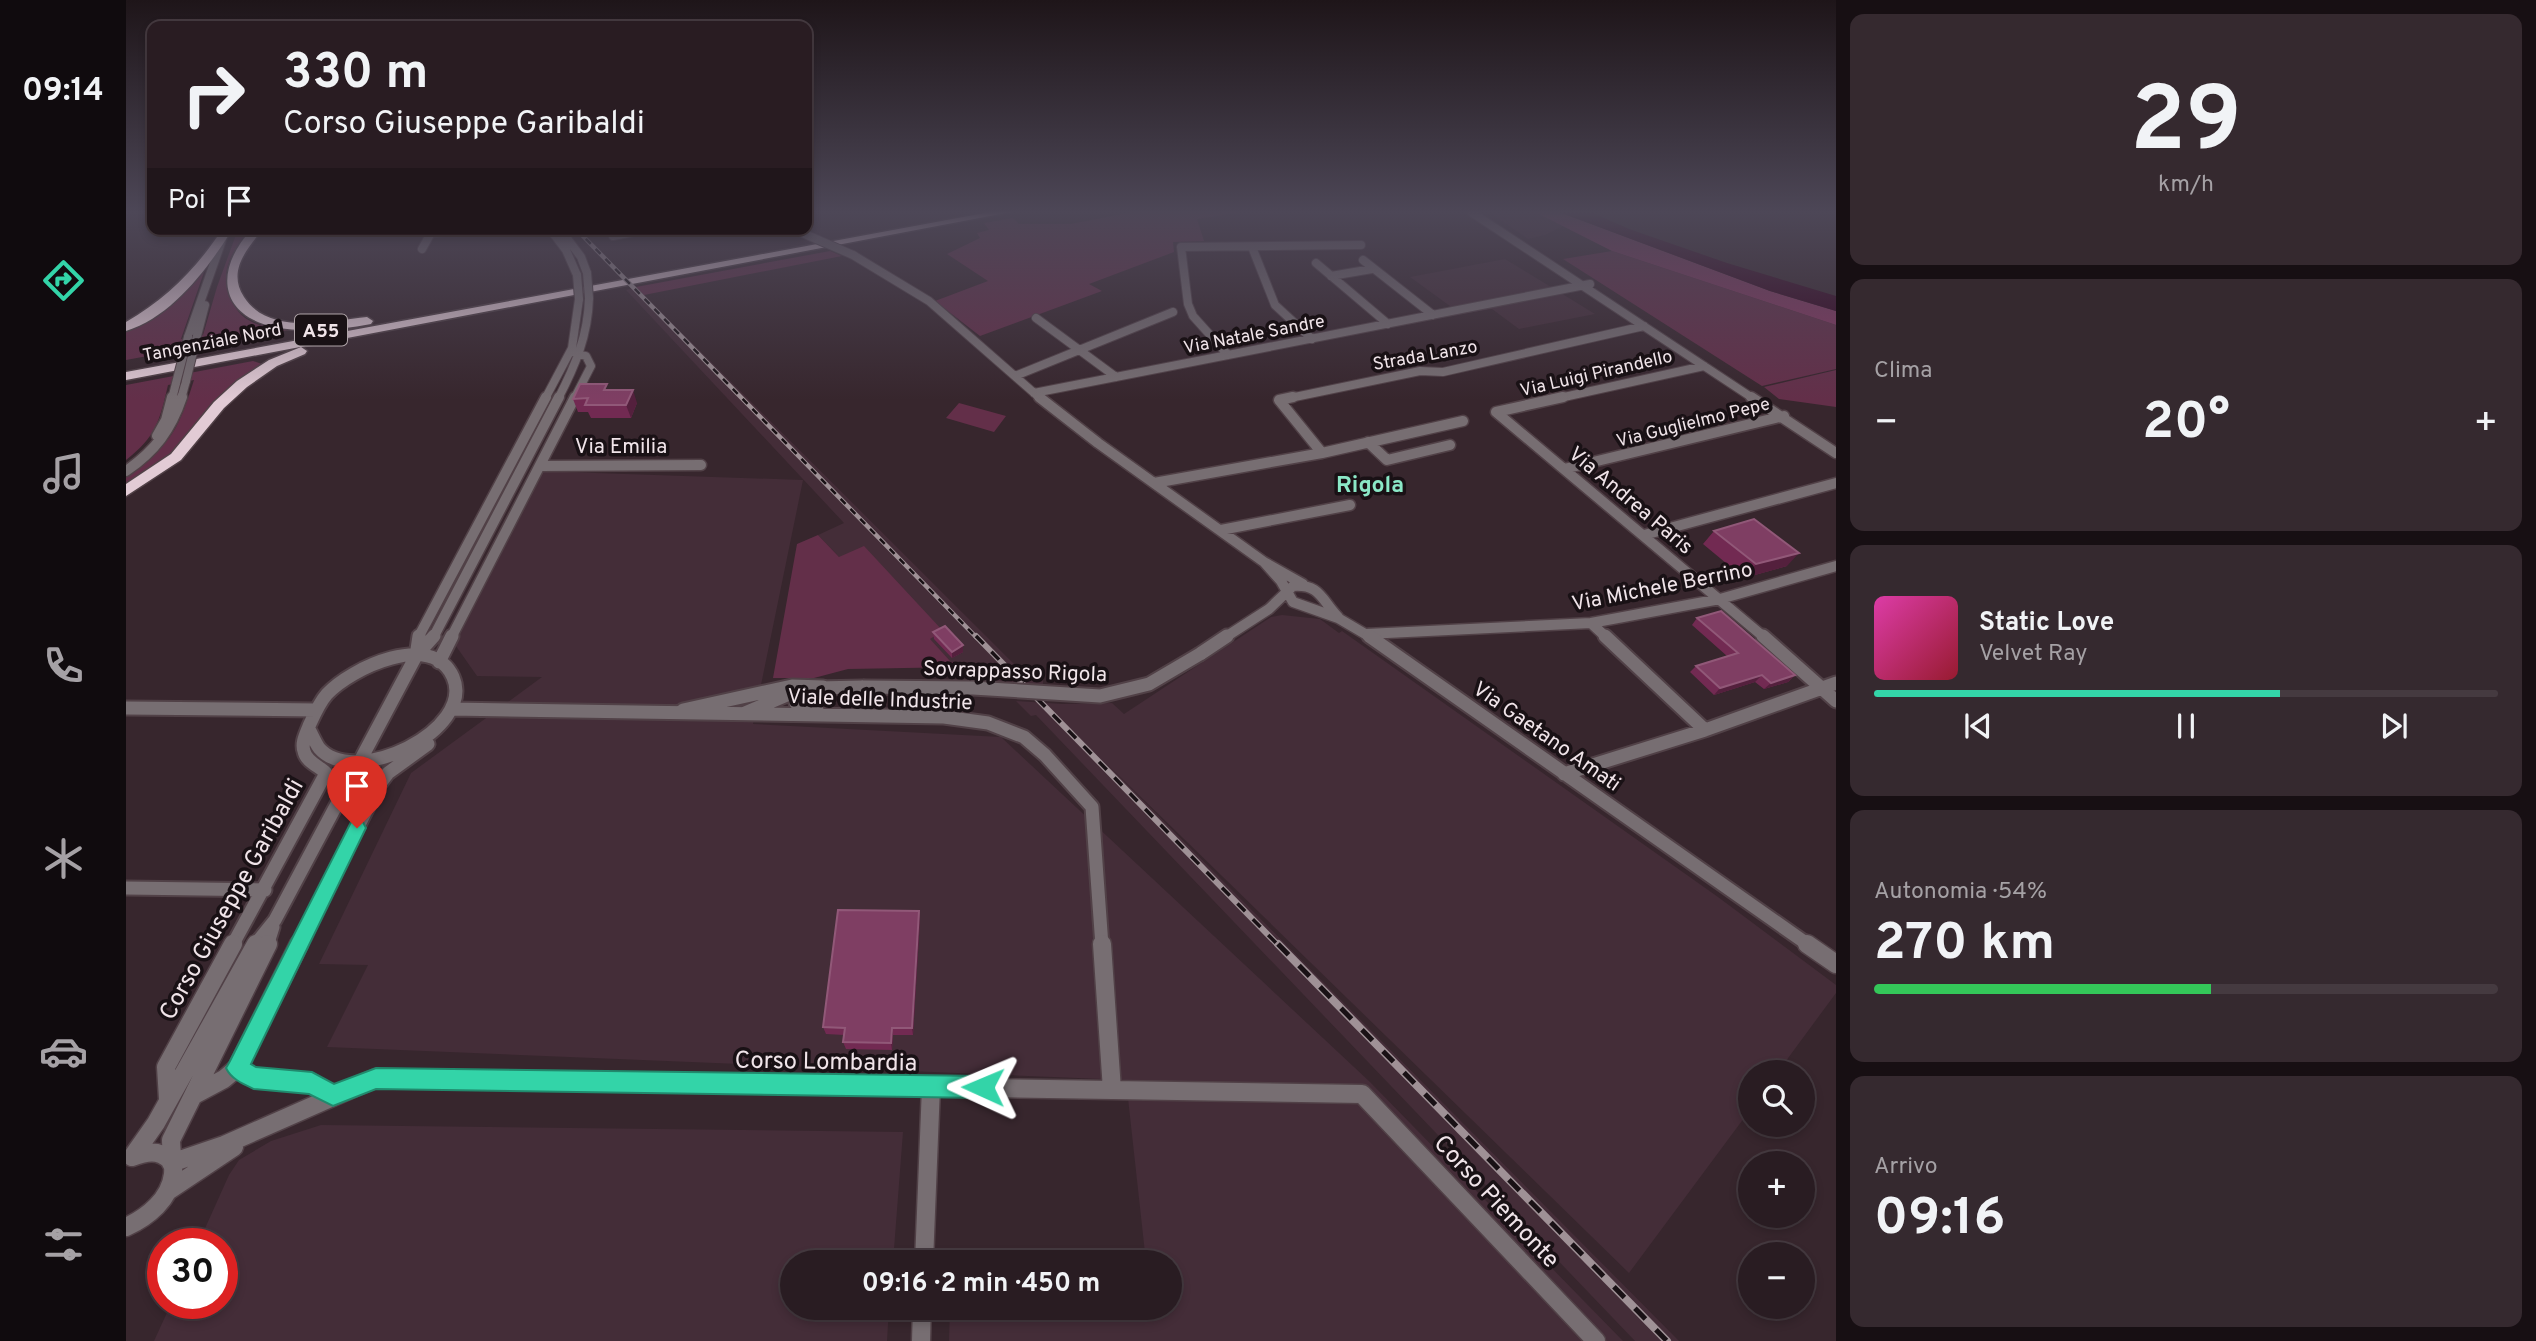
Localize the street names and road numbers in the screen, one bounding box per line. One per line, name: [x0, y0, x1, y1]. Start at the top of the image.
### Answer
street label: Via Natale Sandre: [1182, 311, 1327, 360]
road number: A55: [295, 314, 347, 346]
street label: Tangenziale Nord: [141, 319, 284, 368]
street label: Strada Lanzo: [1371, 336, 1479, 377]
street label: Via Luigi Pirandello: [1518, 346, 1675, 403]
street label: Via Guglielmo Pepe: [1614, 393, 1773, 454]
street label: Via Emilia: [575, 434, 667, 461]
street label: Via Andrea Paris: [1562, 441, 1698, 561]
street label: Via Michele Berrino: [1570, 557, 1755, 618]
street label: Sovrappasso Rigola: [922, 656, 1107, 689]
street label: Via Gaetano Amati: [1467, 676, 1625, 798]
street label: Viale delle Industrie: [787, 684, 973, 717]
street label: Corso Giuseppe Garibaldi: [154, 774, 312, 1026]
street label: Corso Lombardia: [734, 1046, 918, 1080]
street label: Corso Piemonte: [1426, 1129, 1565, 1275]

